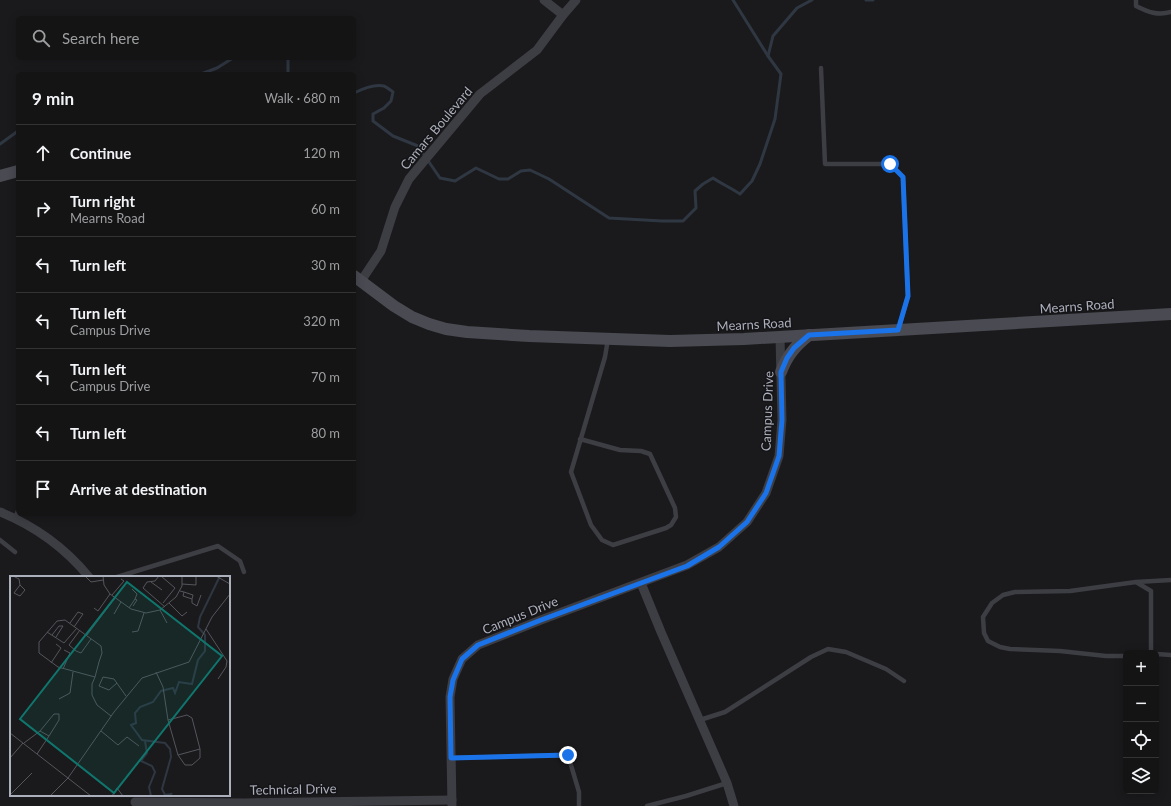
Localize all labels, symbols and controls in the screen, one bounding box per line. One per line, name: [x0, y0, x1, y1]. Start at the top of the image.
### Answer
search box: [16, 16, 356, 60]
icon: search: [30, 27, 52, 49]
text: Search here: [62, 29, 139, 47]
street label: Camars Boulevard: [397, 83, 475, 173]
text: 9 min: [32, 88, 74, 109]
text: Walk · 680 m: [264, 90, 340, 106]
icon: ahead: [32, 142, 54, 164]
text: Continue: [70, 144, 131, 162]
text: 120 m: [303, 145, 340, 161]
route start: [881, 155, 899, 173]
text: Turn right: [70, 192, 135, 210]
icon: right: [32, 198, 54, 220]
text: 60 m: [311, 201, 340, 217]
text: Mearns Road: [70, 210, 145, 226]
icon: left: [32, 254, 54, 276]
text: Turn left: [70, 256, 126, 274]
text: 30 m: [311, 257, 340, 273]
street label: Mearns Road: [1039, 295, 1115, 317]
text: Turn left: [70, 304, 126, 322]
icon: left: [32, 310, 54, 332]
text: 320 m: [303, 313, 340, 329]
street label: Mearns Road: [716, 314, 792, 334]
text: Campus Drive: [70, 322, 150, 338]
text: Turn left: [70, 360, 126, 378]
icon: left: [32, 366, 54, 388]
text: 70 m: [311, 369, 340, 385]
street label: Campus Drive: [758, 370, 776, 451]
text: Campus Drive: [70, 378, 150, 394]
icon: left: [32, 422, 54, 444]
text: Turn left: [70, 424, 126, 442]
text: 80 m: [311, 425, 340, 441]
icon: arrive: [32, 478, 54, 500]
text: Arrive at destination: [70, 480, 207, 498]
inset map: [10, 576, 230, 796]
street label: Campus Drive: [480, 592, 560, 637]
map controls: [1123, 650, 1159, 794]
button: +: [1123, 650, 1159, 686]
button: −: [1123, 686, 1159, 722]
button: locate: [1123, 722, 1159, 758]
route end: [559, 746, 577, 764]
button: layers: [1123, 758, 1159, 794]
street label: Technical Drive: [249, 780, 337, 798]

